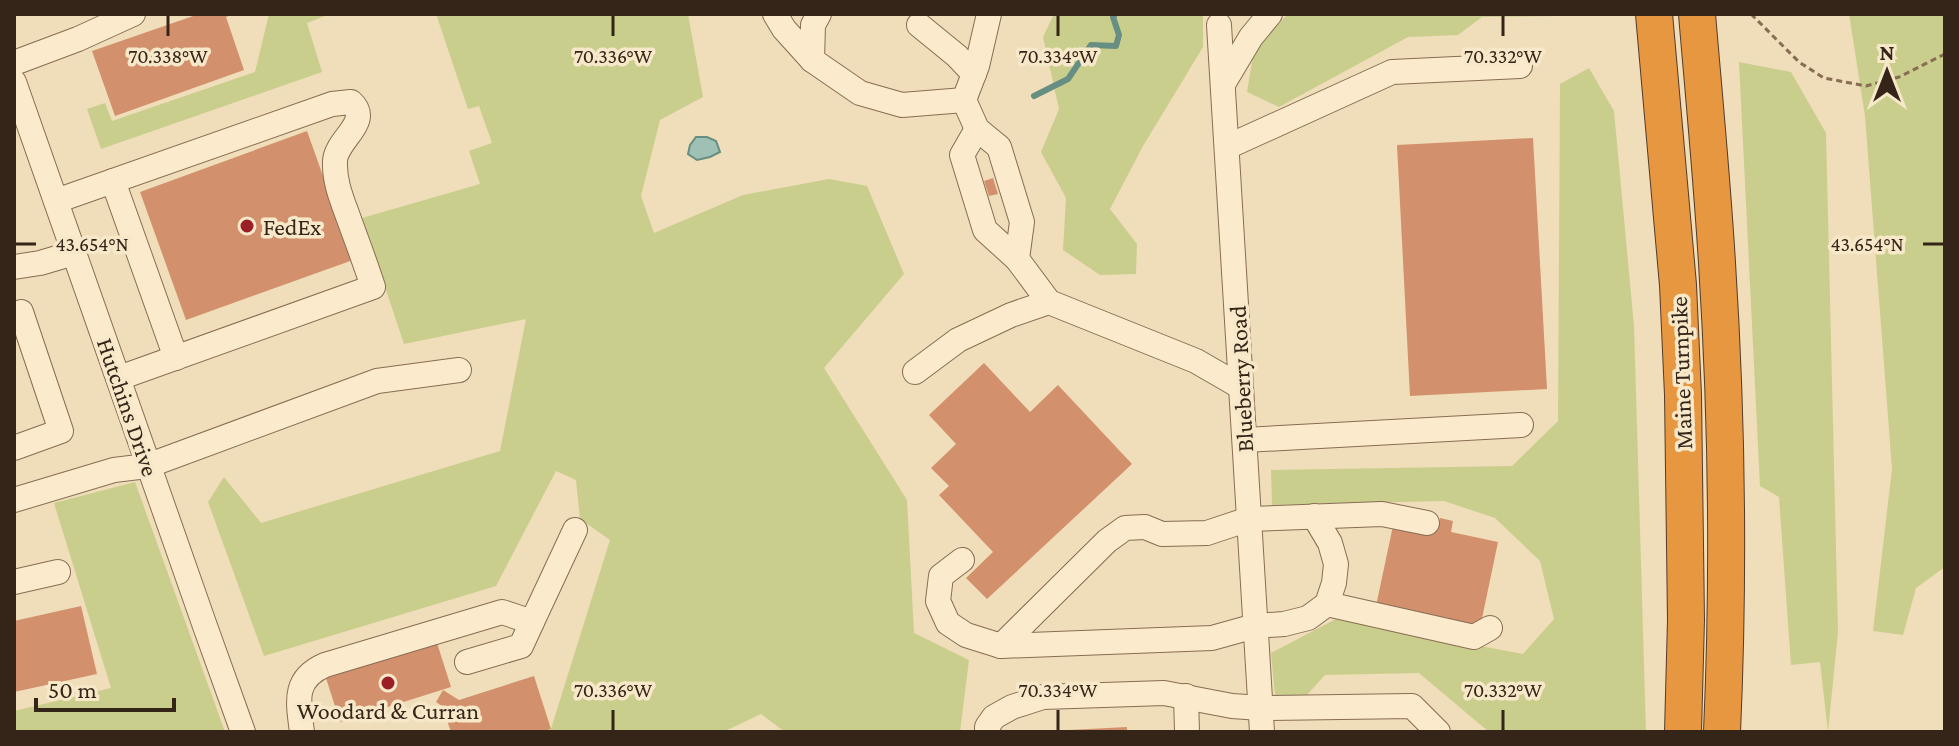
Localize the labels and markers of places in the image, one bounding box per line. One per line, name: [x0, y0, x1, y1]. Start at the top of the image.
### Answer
place label: FedEx: [263, 213, 321, 240]
marker: FedEx: [238, 217, 256, 235]
marker: Woodard & Curran: [379, 674, 397, 692]
place label: Woodard & Curran: [297, 697, 479, 724]

